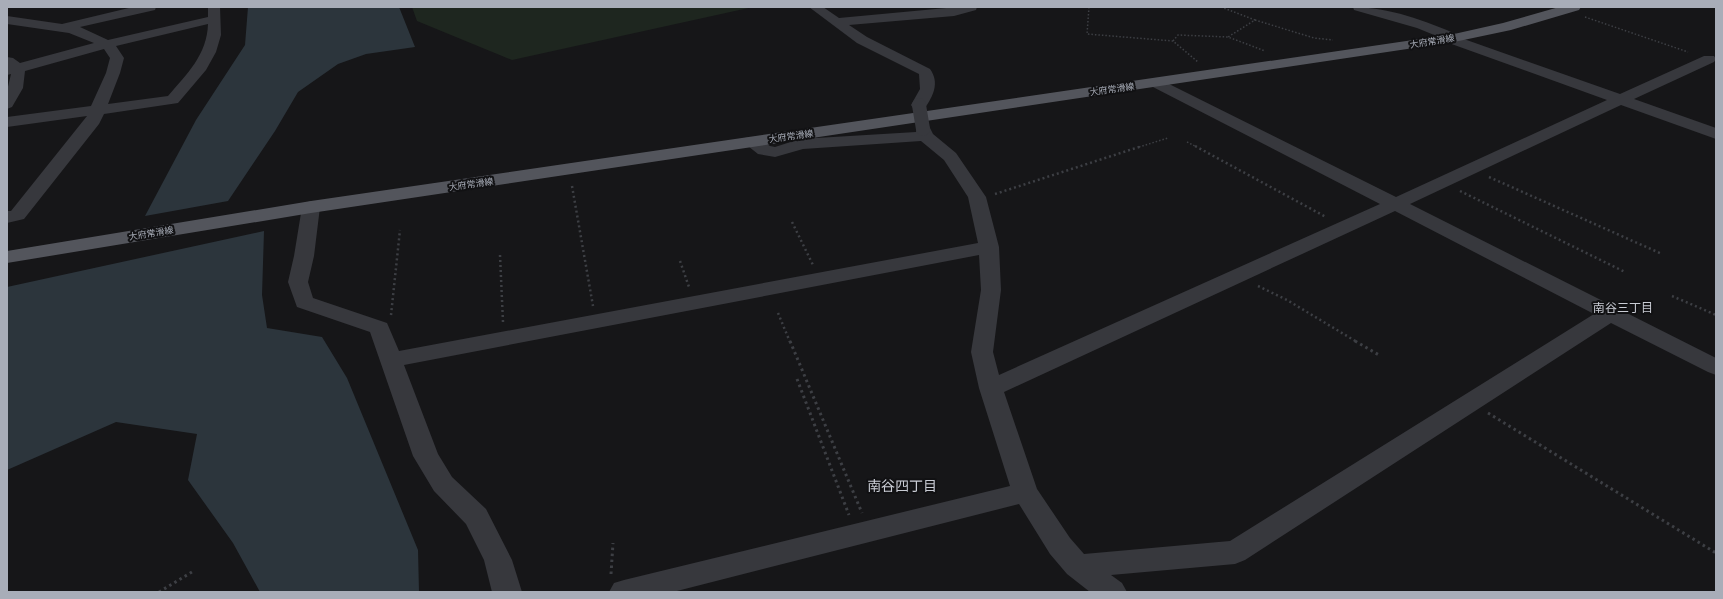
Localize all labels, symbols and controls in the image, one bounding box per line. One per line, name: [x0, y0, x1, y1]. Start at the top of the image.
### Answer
street label: 大府常滑線: [1409, 32, 1456, 50]
street label: 大府常滑線: [1089, 80, 1136, 98]
street label: 大府常滑線: [768, 127, 815, 145]
street label: 大府常滑線: [448, 175, 495, 193]
street label: 大府常滑線: [128, 224, 175, 242]
district label: 南谷三丁目: [1593, 300, 1653, 315]
district label: 南谷四丁目: [867, 477, 937, 495]

